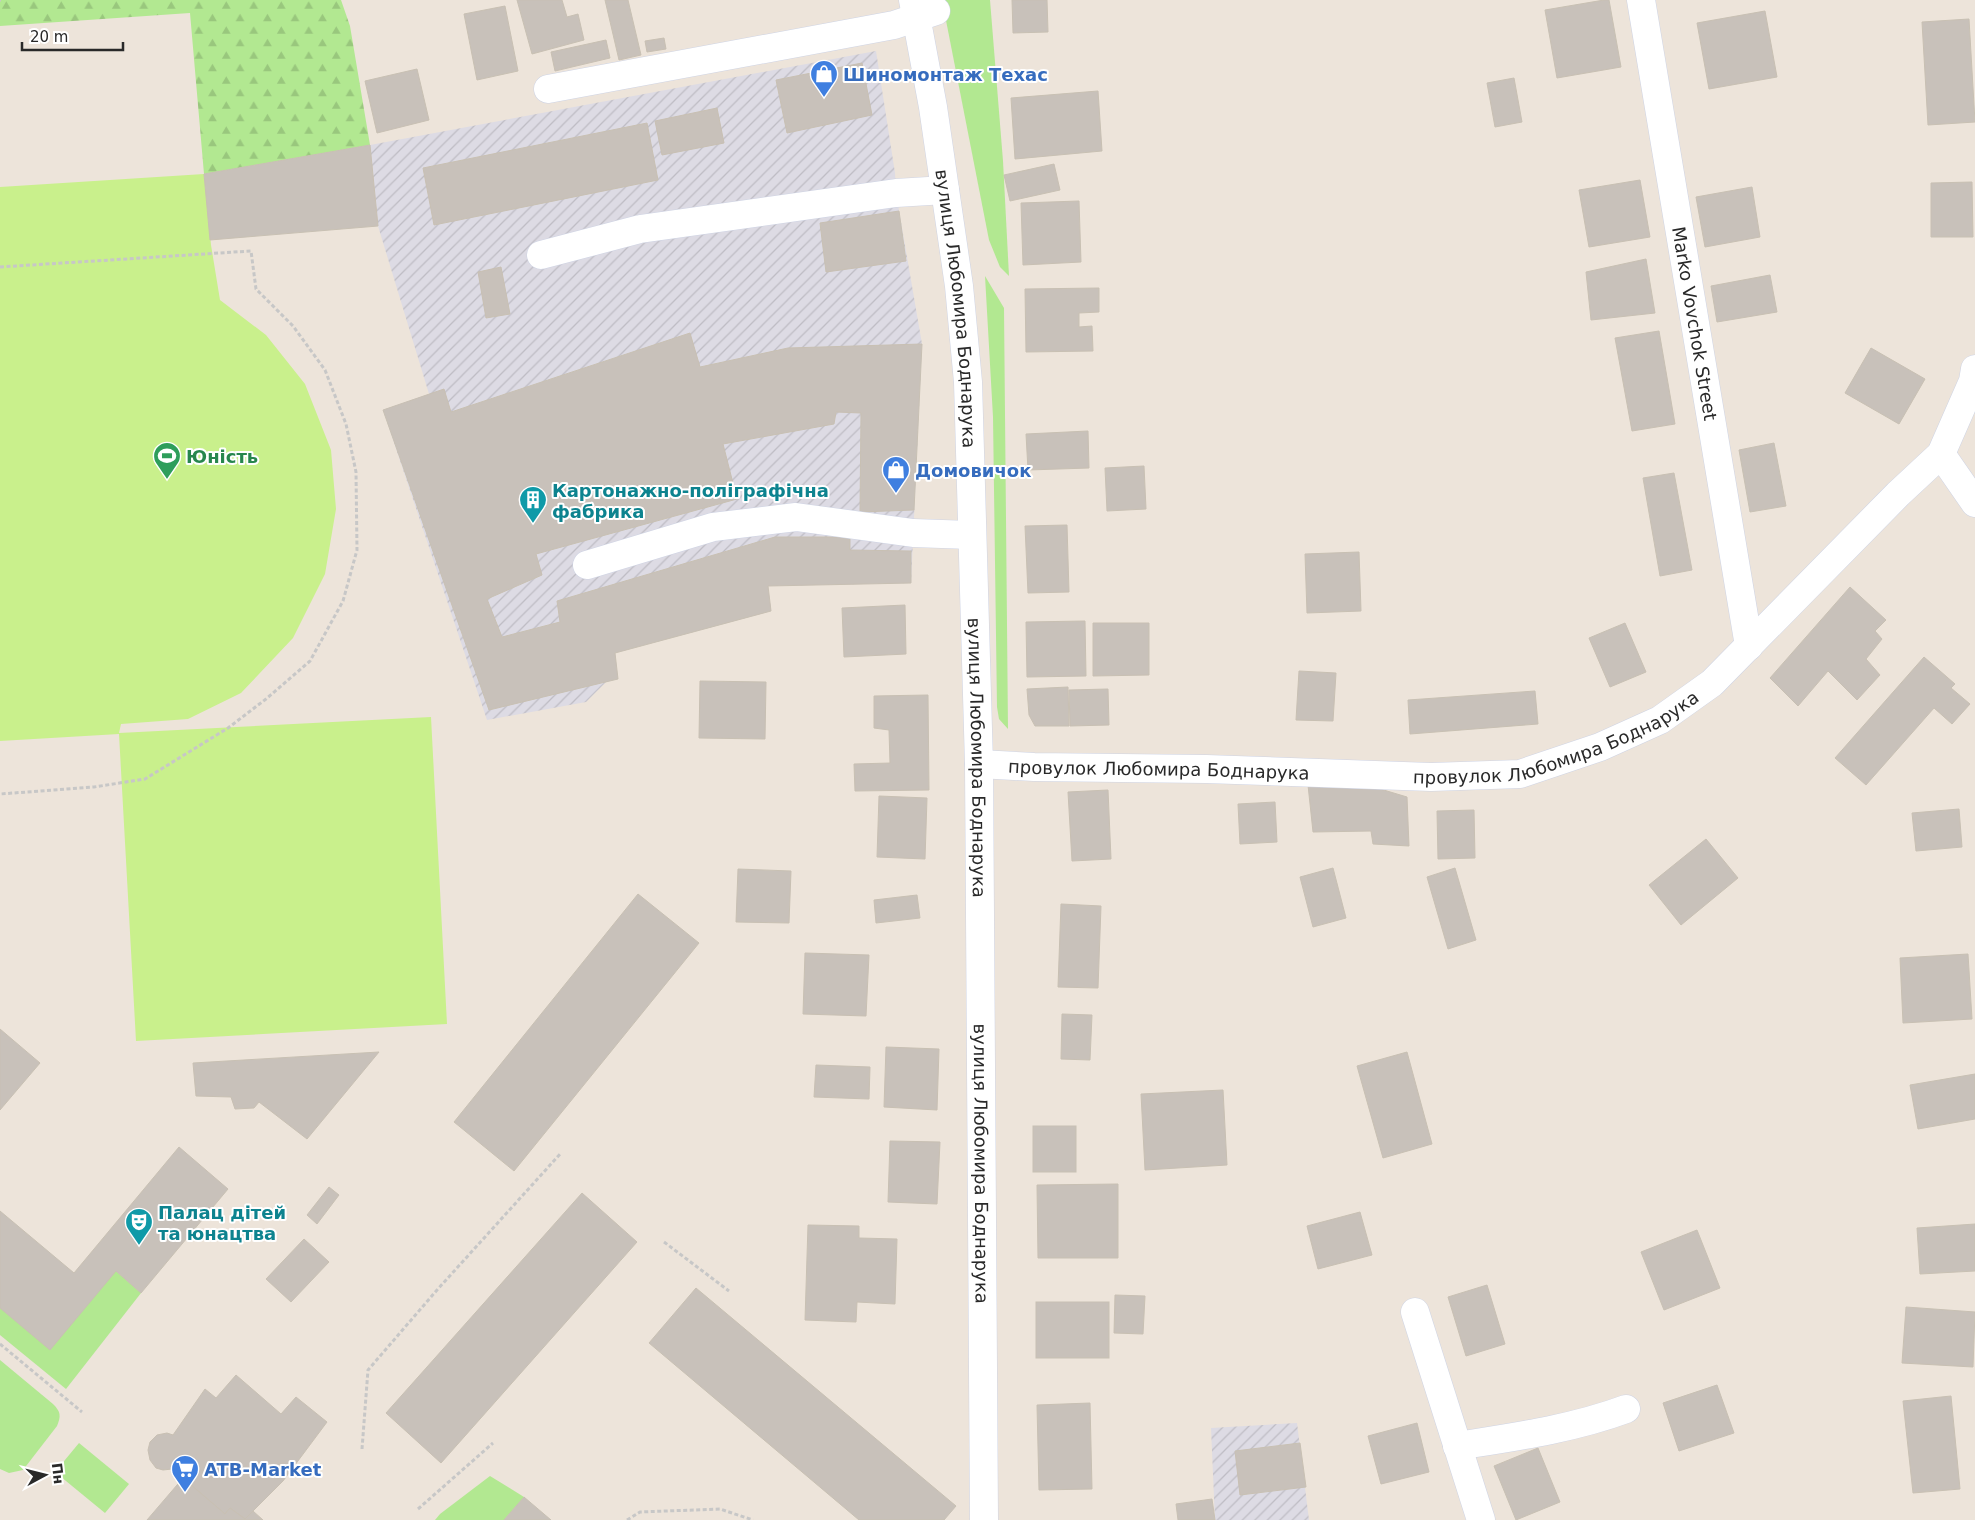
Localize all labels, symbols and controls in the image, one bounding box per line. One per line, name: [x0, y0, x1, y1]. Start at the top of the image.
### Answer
scale bar: [22, 20, 124, 52]
text: 20 m: [30, 28, 68, 46]
shop icon: Шиномонтаж Техас: [809, 59, 839, 98]
place label: Шиномонтаж Техас: [843, 64, 1048, 85]
street label: вулиця Любомира Боднарука: [932, 168, 980, 448]
street label: Marko Vovchok Street: [1669, 225, 1722, 422]
sports icon: Юність: [152, 441, 182, 480]
place label: Юність: [186, 446, 258, 467]
shop icon: Домовичок: [881, 455, 911, 494]
place label: Домовичок: [915, 460, 1031, 481]
place label: Картонажно-поліграфічна фабрика: [552, 480, 829, 522]
building icon: Картонажно-поліграфічна фабрика: [518, 485, 548, 524]
street label: вулиця Любомира Боднарука: [964, 617, 990, 898]
street label: провулок Любомира Боднарука: [1413, 686, 1702, 788]
street label: провулок Любомира Боднарука: [1008, 755, 1310, 783]
street label: вулиця Любомира Боднарука: [970, 1023, 993, 1304]
place label: Палац дітей та юнацтва: [158, 1202, 286, 1244]
theatre icon: Палац дітей та юнацтва: [124, 1207, 154, 1246]
north arrow: [20, 1450, 70, 1500]
supermarket icon: ATB-Market: [170, 1454, 200, 1493]
place label: ATB-Market: [204, 1459, 322, 1480]
text: Пн: [49, 1462, 67, 1485]

